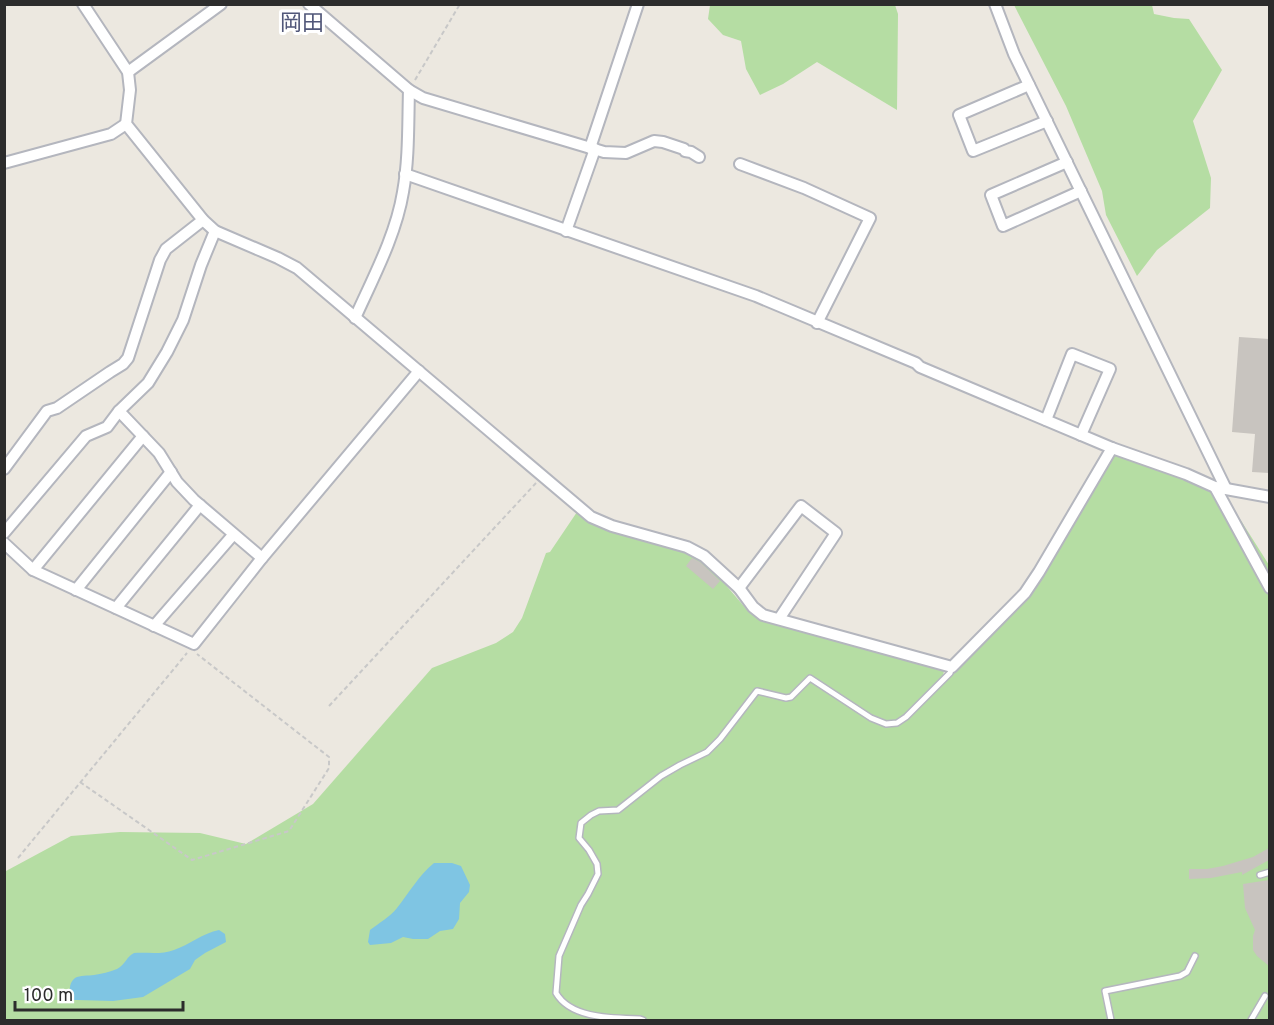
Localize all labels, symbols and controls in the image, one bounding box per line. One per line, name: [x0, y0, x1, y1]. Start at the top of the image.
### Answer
district label: 岡田: [280, 11, 324, 38]
scale bar: [15, 974, 183, 1012]
text: 100 m: [24, 985, 73, 1008]

